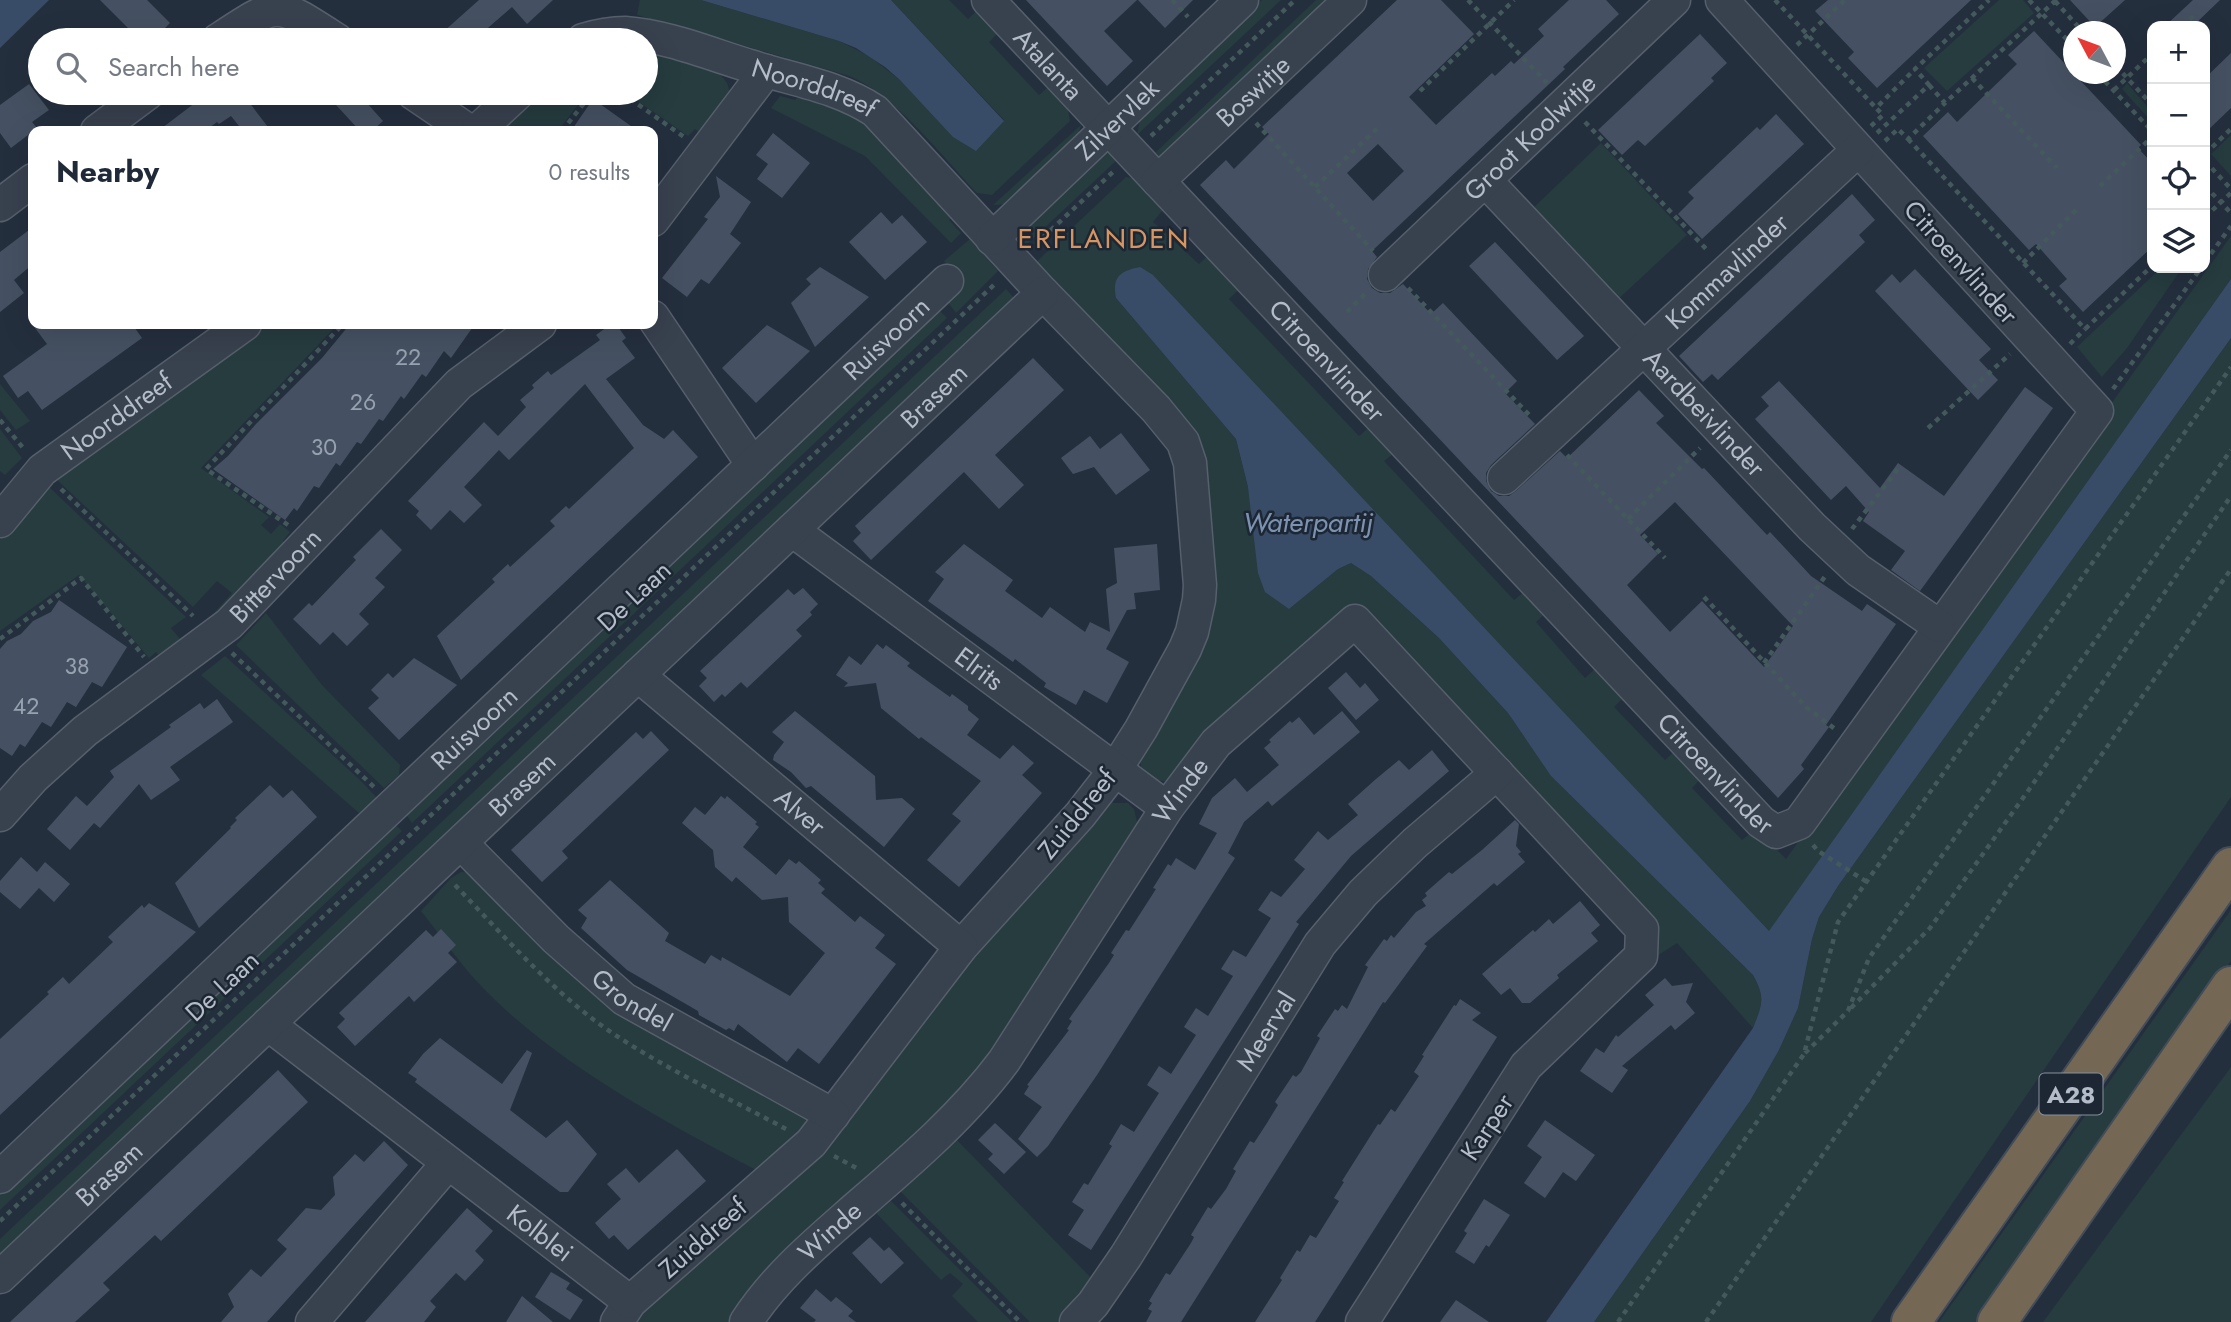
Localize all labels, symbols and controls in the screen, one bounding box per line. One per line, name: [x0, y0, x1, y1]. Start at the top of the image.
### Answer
street label: Atalanta: [1005, 19, 1092, 109]
north arrow: [2063, 21, 2126, 84]
map controls: [2147, 21, 2210, 273]
button: +: [2147, 21, 2210, 84]
search box: [28, 28, 658, 105]
street label: Boswitje: [1208, 47, 1299, 136]
icon: search: [52, 48, 90, 86]
text: Search here: [108, 48, 240, 86]
street label: Noorddreef: [747, 49, 885, 127]
street label: Groot Koolwitje: [1455, 65, 1605, 210]
street label: Zilvervlek: [1067, 70, 1168, 169]
button: −: [2147, 84, 2210, 147]
button: locate: [2147, 147, 2210, 210]
text: Nearby: [56, 150, 159, 193]
text: 0 results: [548, 155, 630, 189]
street label: Citroenvlinder: [1895, 192, 2027, 333]
street label: Kommavlinder: [1657, 204, 1797, 338]
button: layers: [2147, 210, 2210, 273]
district label: ERFLANDEN: [1018, 218, 1190, 259]
street label: Ruisvoorn: [834, 288, 938, 389]
street label: Citroenvlinder: [1260, 291, 1394, 430]
house number: 22: [395, 340, 421, 374]
street label: Aardbeivlinder: [1635, 340, 1774, 485]
street label: Brasem: [892, 355, 976, 437]
street label: Noorddreef: [53, 363, 181, 470]
house number: 26: [350, 385, 376, 419]
house number: 30: [311, 430, 337, 464]
water label: Waterpartij: [1243, 502, 1374, 543]
street label: Bittervoorn: [220, 520, 330, 632]
street label: De Laan: [588, 552, 680, 640]
street label: Elrits: [947, 638, 1012, 700]
house number: 38: [64, 649, 90, 683]
street label: Ruisvoorn: [422, 678, 526, 779]
house number: 42: [13, 689, 39, 723]
street label: Citroenvlinder: [1648, 704, 1781, 844]
street label: Brasem: [480, 743, 564, 826]
street label: Winde: [1143, 749, 1218, 831]
street label: Zuiddreef: [1029, 760, 1126, 867]
street label: Alver: [766, 779, 834, 844]
street label: De Laan: [176, 942, 268, 1030]
street label: Grondel: [583, 960, 679, 1041]
street label: Meerval: [1227, 984, 1305, 1078]
road number: A28: [2039, 1074, 2102, 1114]
street label: Karper: [1451, 1086, 1523, 1168]
street label: Brasem: [67, 1133, 151, 1215]
street label: Zuiddreef: [650, 1188, 756, 1287]
street label: Winde: [789, 1192, 870, 1270]
street label: Kolblei: [499, 1195, 581, 1271]

